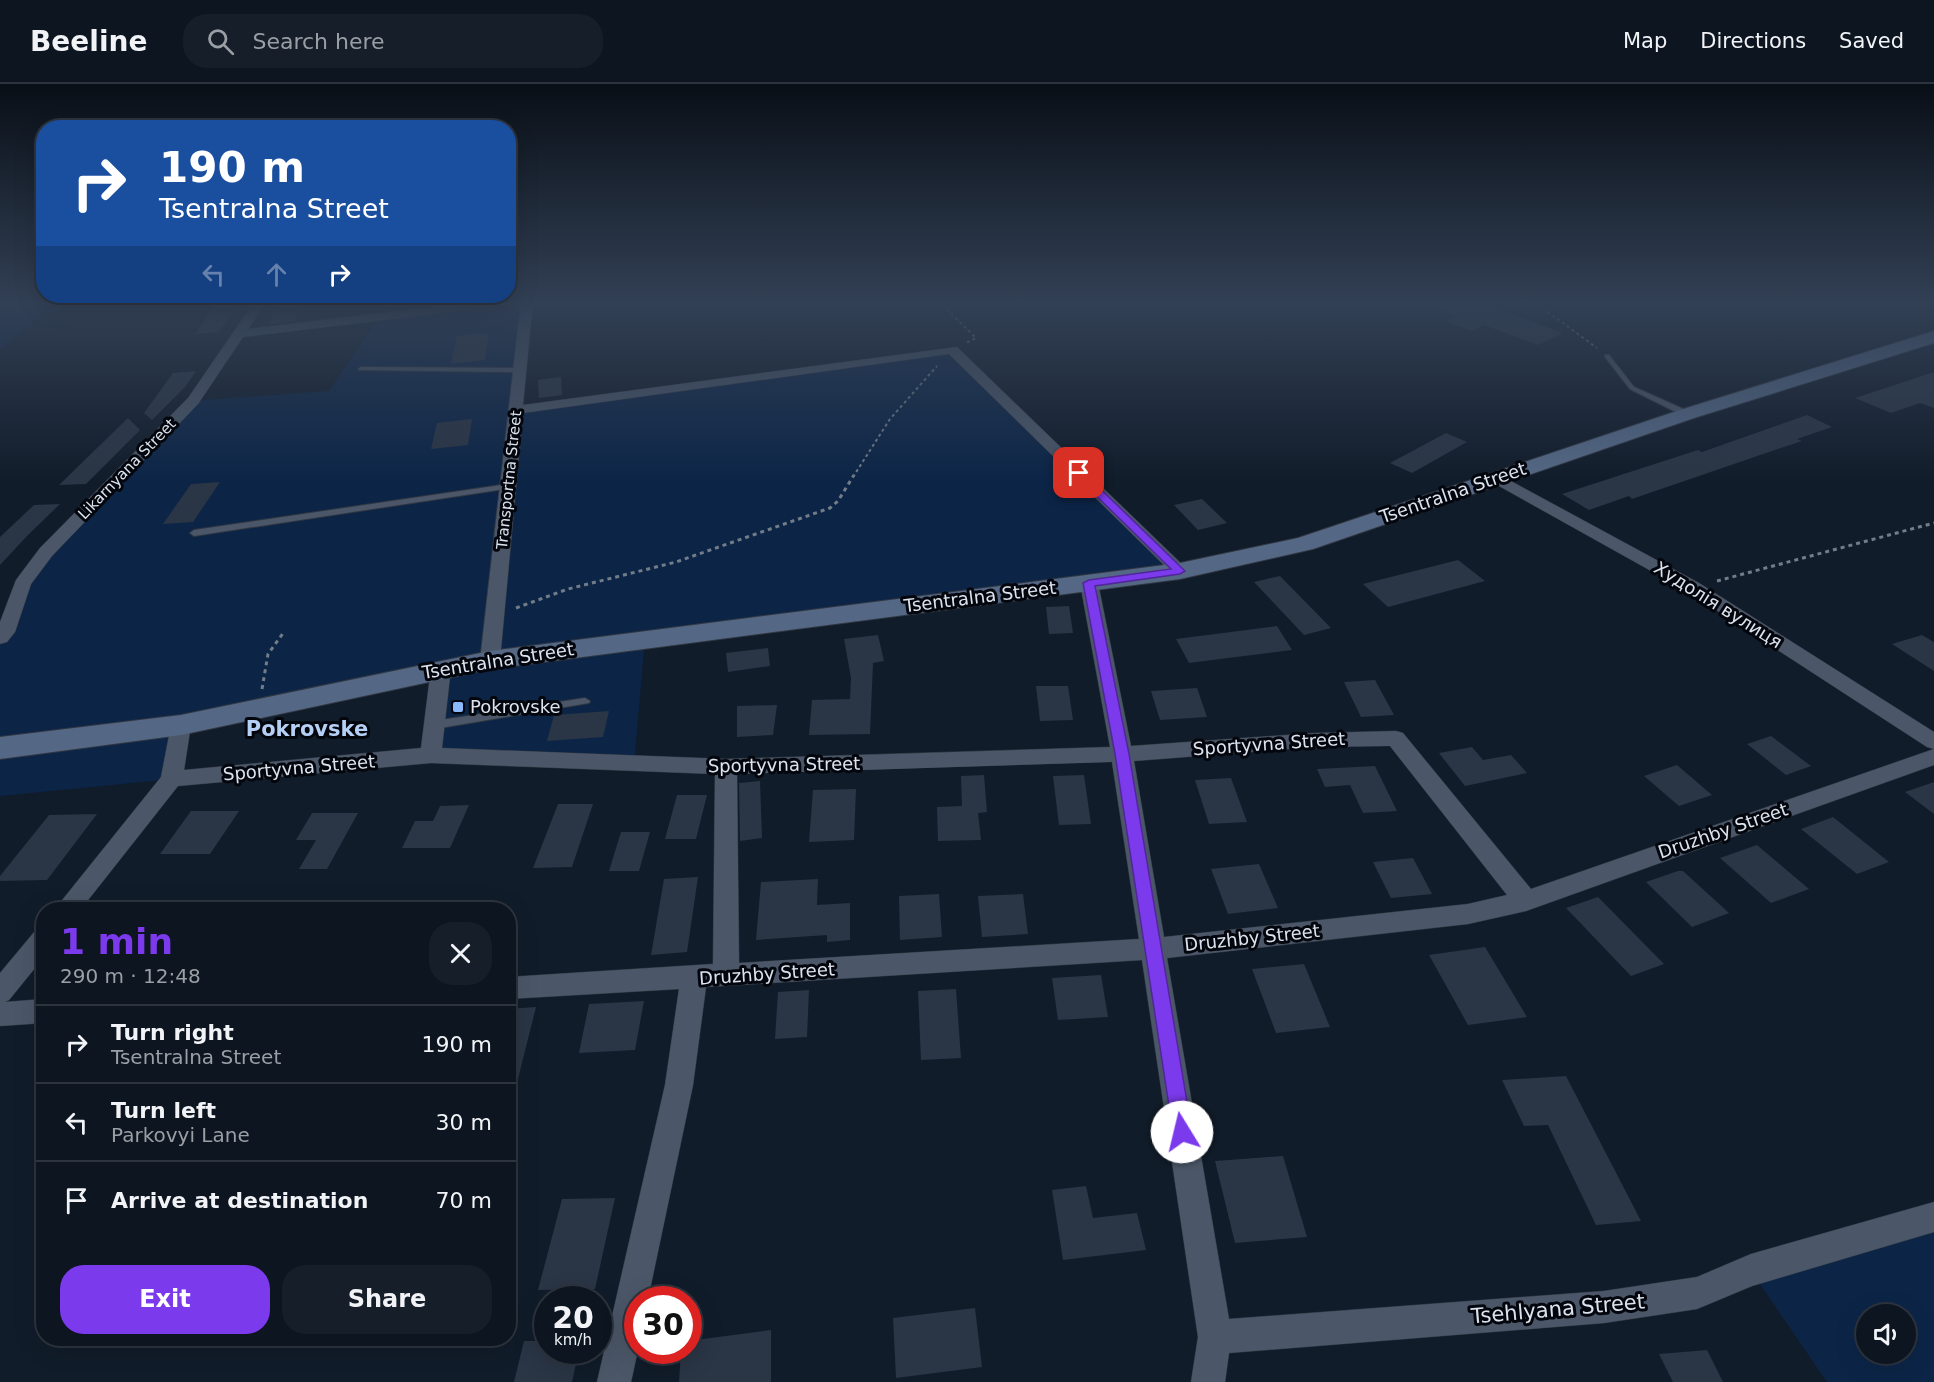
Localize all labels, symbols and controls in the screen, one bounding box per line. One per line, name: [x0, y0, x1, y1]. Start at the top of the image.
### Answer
search box: [183, 14, 603, 68]
text: Beeline: [30, 25, 147, 58]
icon: search: [204, 25, 237, 58]
text: Search here: [252, 29, 385, 54]
text: Map: [1623, 29, 1667, 53]
text: Directions: [1700, 29, 1806, 53]
text: Saved: [1839, 29, 1904, 53]
text: 190 m: [159, 143, 305, 192]
icon: right: [60, 144, 138, 222]
text: Tsentralna Street: [159, 193, 389, 224]
icon: left: [197, 258, 230, 291]
icon: ahead: [260, 258, 293, 291]
icon: right: [323, 258, 356, 291]
street label: Transportna Street: [493, 410, 525, 551]
street label: Likarnyana Street: [74, 415, 180, 523]
pin: [1053, 447, 1104, 498]
icon: arrive: [1062, 456, 1095, 489]
street label: Tsentralna Street: [1376, 458, 1529, 528]
street label: Худолія вулиця: [1650, 557, 1786, 652]
street label: Tsentralna Street: [902, 577, 1057, 616]
street label: Tsentralna Street: [420, 638, 575, 683]
place label: Pokrovske: [470, 696, 561, 717]
marker: Pokrovske: [451, 700, 465, 714]
district label: Pokrovske: [246, 717, 368, 741]
street label: Sportyvna Street: [1192, 728, 1346, 759]
street label: Sportyvna Street: [222, 750, 376, 785]
street label: Sportyvna Street: [708, 753, 860, 776]
street label: Druzhby Street: [1655, 798, 1791, 863]
street label: Druzhby Street: [1183, 920, 1321, 955]
text: 1 min: [60, 921, 173, 962]
button: close: [429, 922, 492, 985]
street label: Druzhby Street: [698, 958, 836, 989]
text: 290 m · 12:48: [60, 964, 201, 988]
text: Turn right: [111, 1020, 234, 1045]
icon: right: [60, 1028, 93, 1061]
text: 190 m: [422, 1032, 492, 1057]
text: Tsentralna Street: [111, 1045, 281, 1069]
text: Turn left: [111, 1098, 216, 1123]
position arrow: [1150, 1100, 1214, 1164]
icon: left: [60, 1106, 93, 1139]
text: 30 m: [436, 1110, 492, 1135]
text: Parkovyi Lane: [111, 1123, 250, 1147]
icon: arrive: [60, 1184, 93, 1217]
text: Arrive at destination: [111, 1188, 368, 1213]
text: 70 m: [436, 1188, 492, 1213]
button: Exit: [60, 1265, 270, 1334]
button: Share: [282, 1265, 492, 1334]
speed limit sign: 30: [624, 1286, 702, 1364]
street label: Tsehlyana Street: [1469, 1289, 1646, 1329]
text: 20: [552, 1300, 594, 1335]
map controls: [1856, 1304, 1916, 1364]
button: sound: [1856, 1304, 1916, 1364]
text: km/h: [554, 1331, 592, 1349]

